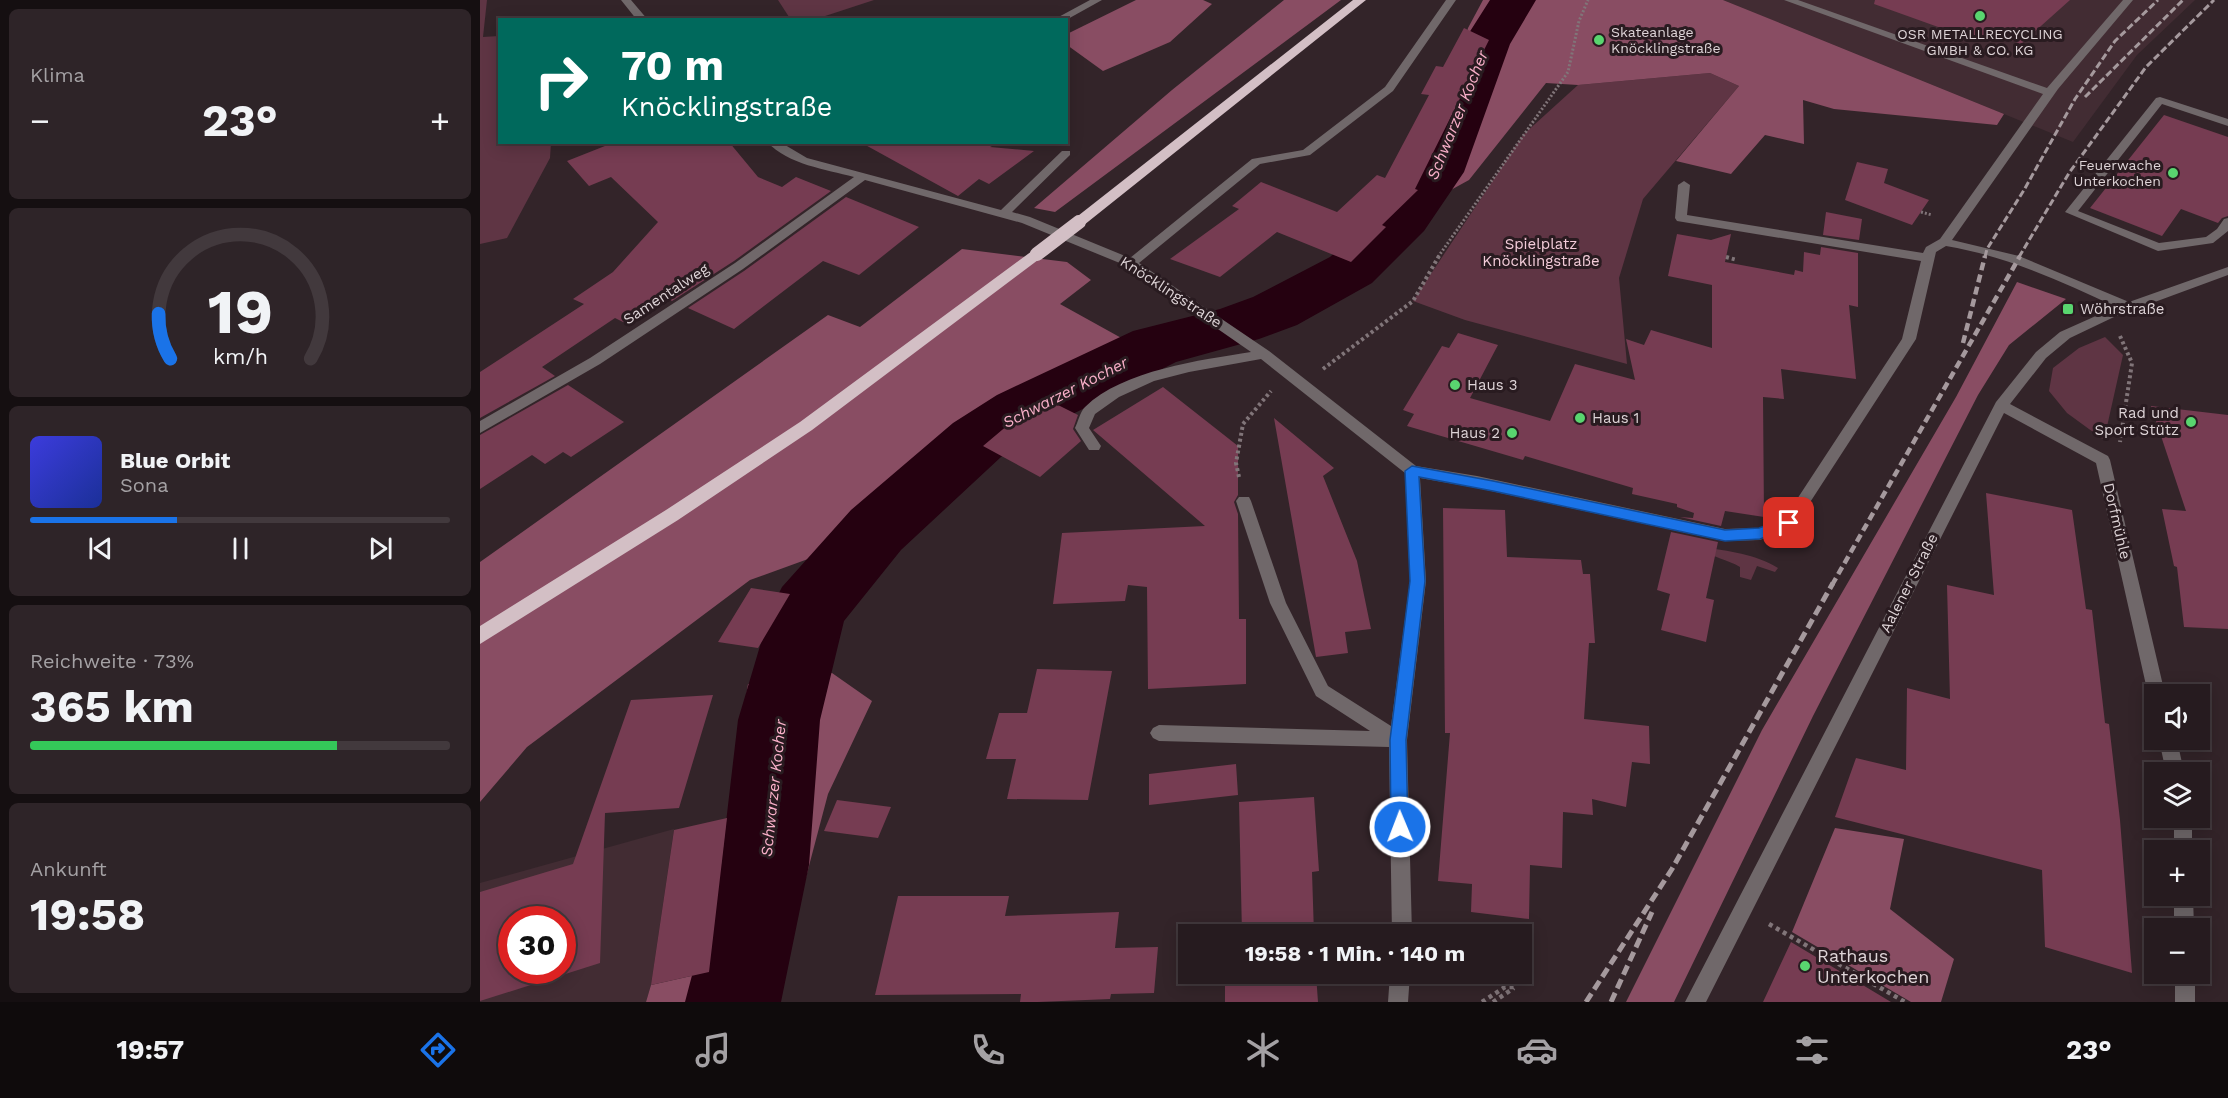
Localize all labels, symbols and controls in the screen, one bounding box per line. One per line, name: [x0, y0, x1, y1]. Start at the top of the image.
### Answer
marker: OSR METALLRECYCLING GMBH & CO. KG: [1973, 9, 1987, 23]
place label: Skateanlage Knöcklingstraße: [1611, 24, 1721, 56]
place label: OSR METALLRECYCLING GMBH & CO. KG: [1897, 26, 2063, 58]
marker: Skateanlage Knöcklingstraße: [1592, 33, 1606, 47]
text: 70 m: [621, 41, 724, 90]
icon: right: [522, 42, 600, 120]
water label: Schwarzer Kocher: [1423, 47, 1492, 183]
text: Klima: [30, 63, 85, 87]
text: Knöcklingstraße: [621, 91, 832, 123]
text: 23°: [202, 94, 278, 147]
text: −: [30, 101, 50, 140]
text: +: [430, 101, 450, 140]
place label: Feuerwache Unterkochen: [2074, 157, 2161, 189]
marker: Feuerwache Unterkochen: [2166, 166, 2180, 180]
park label: Spielplatz Knöcklingstraße: [1482, 235, 1600, 270]
street label: Knöcklingstraße: [1117, 252, 1225, 332]
street label: Samentalweg: [620, 260, 712, 328]
text: 19: [207, 276, 273, 349]
place label: Wöhrstraße: [2080, 300, 2165, 318]
marker: Wöhrstraße: [2061, 302, 2075, 316]
text: km/h: [212, 345, 268, 370]
water label: Schwarzer Kocher: [1000, 352, 1132, 432]
place label: Haus 3: [1467, 376, 1517, 394]
marker: Haus 3: [1448, 378, 1462, 392]
place label: Rad und Sport Stütz: [2095, 404, 2179, 439]
place label: Haus 1: [1592, 409, 1639, 427]
marker: Haus 1: [1573, 411, 1587, 425]
marker: Rad und Sport Stütz: [2184, 415, 2198, 429]
place label: Haus 2: [1450, 424, 1500, 442]
marker: Haus 2: [1505, 426, 1519, 440]
text: Blue Orbit: [120, 448, 230, 473]
text: Sona: [120, 473, 169, 497]
street label: Dorfmühle: [2099, 481, 2135, 561]
pin: [1763, 497, 1814, 548]
icon: arrive: [1772, 506, 1805, 539]
street label: Aalener Straße: [1876, 530, 1942, 636]
icon: previous: [84, 532, 117, 565]
icon: pause: [224, 532, 257, 565]
icon: next: [364, 532, 397, 565]
text: Reichweite · 73%: [30, 649, 194, 673]
text: 365 km: [30, 680, 194, 733]
map controls: [2144, 684, 2210, 984]
button: sound: [2144, 684, 2210, 750]
water label: Schwarzer Kocher: [757, 718, 790, 858]
button: layers: [2144, 762, 2210, 828]
position arrow: [1368, 795, 1432, 859]
button: +: [2144, 840, 2210, 906]
text: Ankunft: [30, 857, 107, 881]
text: 19:58: [30, 888, 145, 941]
speed limit sign: 30: [498, 906, 576, 984]
button: −: [2144, 918, 2210, 984]
text: 19:58 · 1 Min. · 140 m: [1245, 941, 1465, 966]
place label: Rathaus Unterkochen: [1817, 945, 1929, 987]
marker: Rathaus Unterkochen: [1798, 959, 1812, 973]
icon: directions: [417, 1029, 459, 1071]
icon: music: [692, 1029, 734, 1071]
icon: phone: [967, 1029, 1009, 1071]
icon: climate: [1242, 1029, 1284, 1071]
icon: car: [1516, 1029, 1558, 1071]
icon: filters: [1791, 1029, 1833, 1071]
text: 19:57: [116, 1034, 184, 1066]
text: 23°: [2066, 1034, 2112, 1066]

